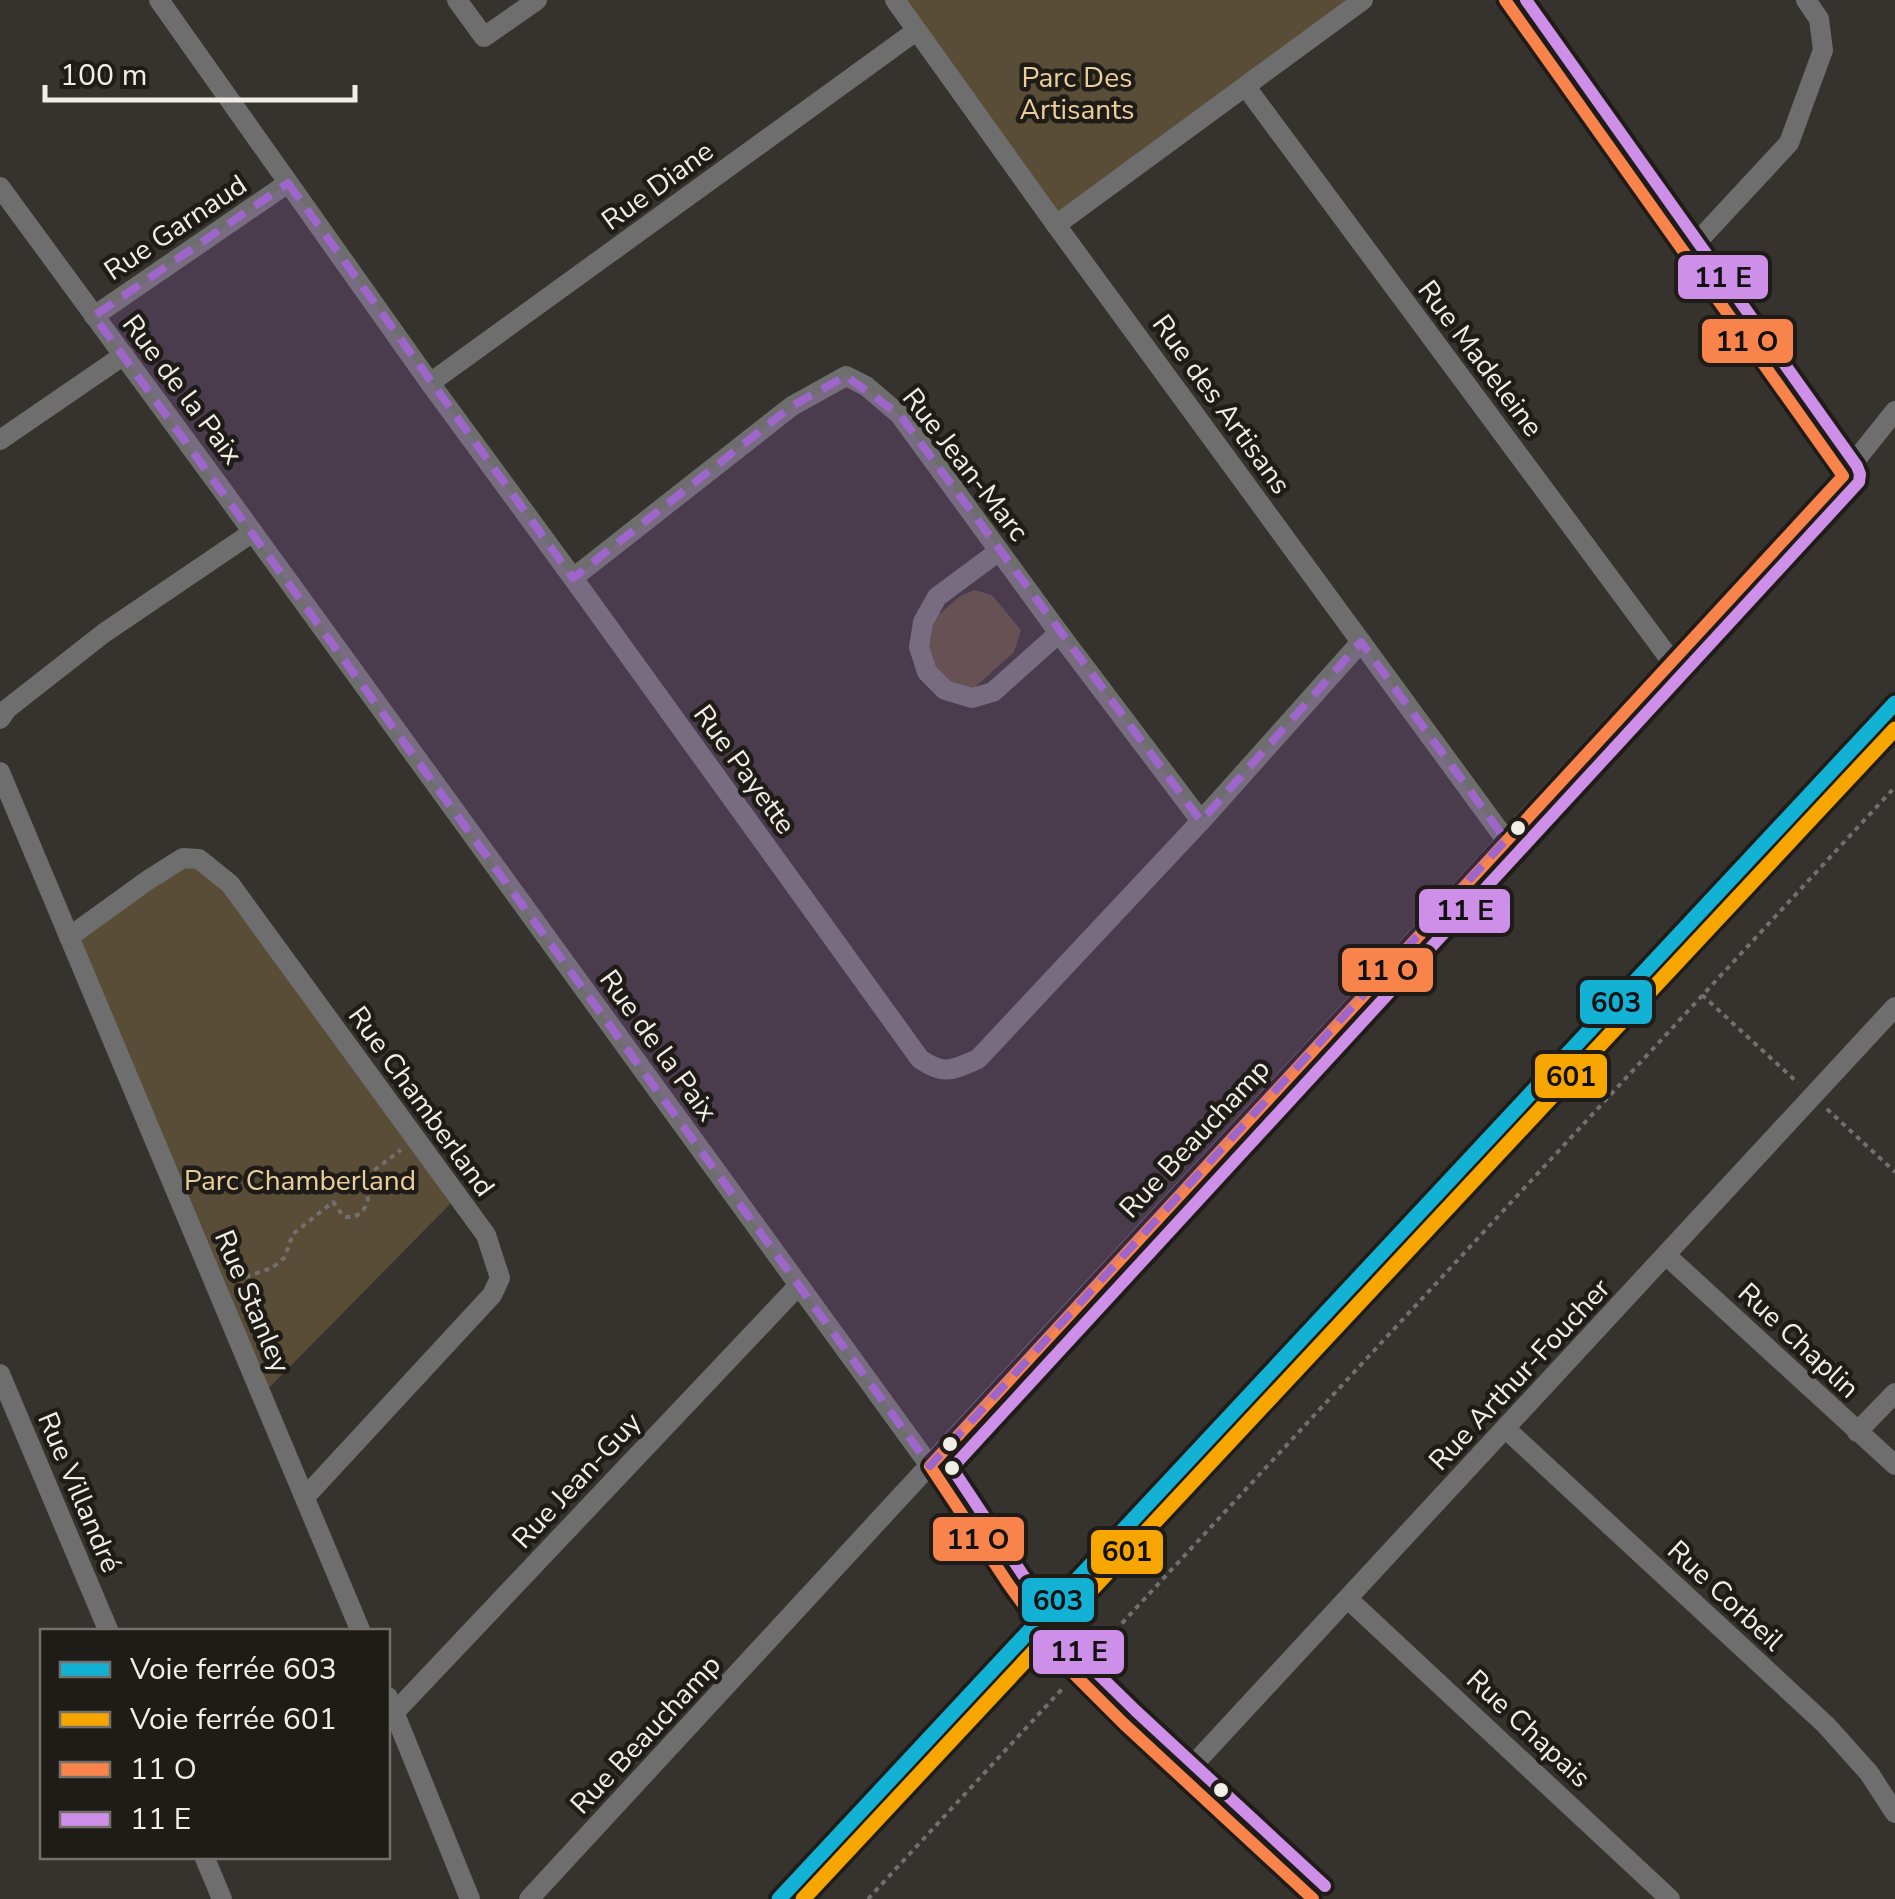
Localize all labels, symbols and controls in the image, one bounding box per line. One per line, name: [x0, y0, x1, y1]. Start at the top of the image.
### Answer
scale bar: [45, 40, 355, 102]
text: 100 m: [60, 55, 147, 96]
park label: Parc Des Artisants: [1020, 59, 1134, 129]
street label: Rue Diane: [594, 132, 721, 239]
street label: Rue Garnaud: [97, 166, 254, 290]
line badge: 11 E: [1676, 253, 1770, 301]
text: 11 E: [1694, 259, 1752, 297]
street label: Rue Madeleine: [1409, 273, 1552, 445]
street label: Rue de la Paix: [113, 307, 251, 472]
street label: Rue des Artisans: [1143, 307, 1299, 502]
line badge: 11 O: [1700, 317, 1795, 365]
text: 11 O: [1715, 323, 1779, 361]
street label: Rue Jean-Marc: [893, 380, 1037, 549]
street label: Rue Payette: [684, 697, 804, 842]
unlabelled marker: [1508, 818, 1528, 838]
line badge: 11 E: [1417, 887, 1512, 935]
text: 11 E: [1436, 892, 1494, 930]
line badge: 11 O: [1340, 946, 1435, 994]
text: 11 O: [1355, 952, 1419, 990]
street label: Rue de la Paix: [590, 962, 726, 1129]
line badge: 603: [1578, 978, 1654, 1026]
text: 603: [1591, 984, 1641, 1022]
street label: Rue Chamberland: [339, 999, 503, 1204]
street label: Rue Beauchamp: [1111, 1051, 1278, 1227]
line badge: 601: [1533, 1052, 1609, 1100]
text: 601: [1546, 1058, 1596, 1096]
park label: Parc Chamberland: [184, 1162, 416, 1200]
street label: Rue Stanley: [205, 1224, 299, 1379]
street label: Rue Arthur-Foucher: [1420, 1270, 1619, 1479]
street label: Rue Chaplin: [1729, 1275, 1867, 1407]
street label: Rue Jean-Guy: [504, 1404, 650, 1557]
street label: Rue Villandré: [28, 1406, 130, 1578]
unlabelled marker: [940, 1434, 960, 1454]
unlabelled marker: [942, 1458, 962, 1478]
line badge: 11 O: [931, 1515, 1026, 1563]
text: 11 O: [946, 1521, 1010, 1559]
line badge: 601: [1089, 1528, 1165, 1576]
street label: Rue Corbeil: [1659, 1532, 1792, 1660]
text: 601: [1102, 1533, 1152, 1571]
line badge: 603: [1020, 1576, 1096, 1624]
text: 603: [1033, 1582, 1083, 1620]
line badge: 11 E: [1031, 1628, 1126, 1676]
legend: [40, 1629, 390, 1859]
text: 11 E: [1050, 1633, 1108, 1671]
street label: Rue Beauchamp: [562, 1647, 729, 1823]
text: Voie ferrée 603: [129, 1649, 337, 1690]
street label: Rue Chapais: [1458, 1661, 1599, 1796]
text: Voie ferrée 601: [129, 1699, 337, 1740]
text: 11 O: [130, 1749, 197, 1790]
unlabelled marker: [1211, 1780, 1231, 1800]
text: 11 E: [130, 1799, 191, 1840]

